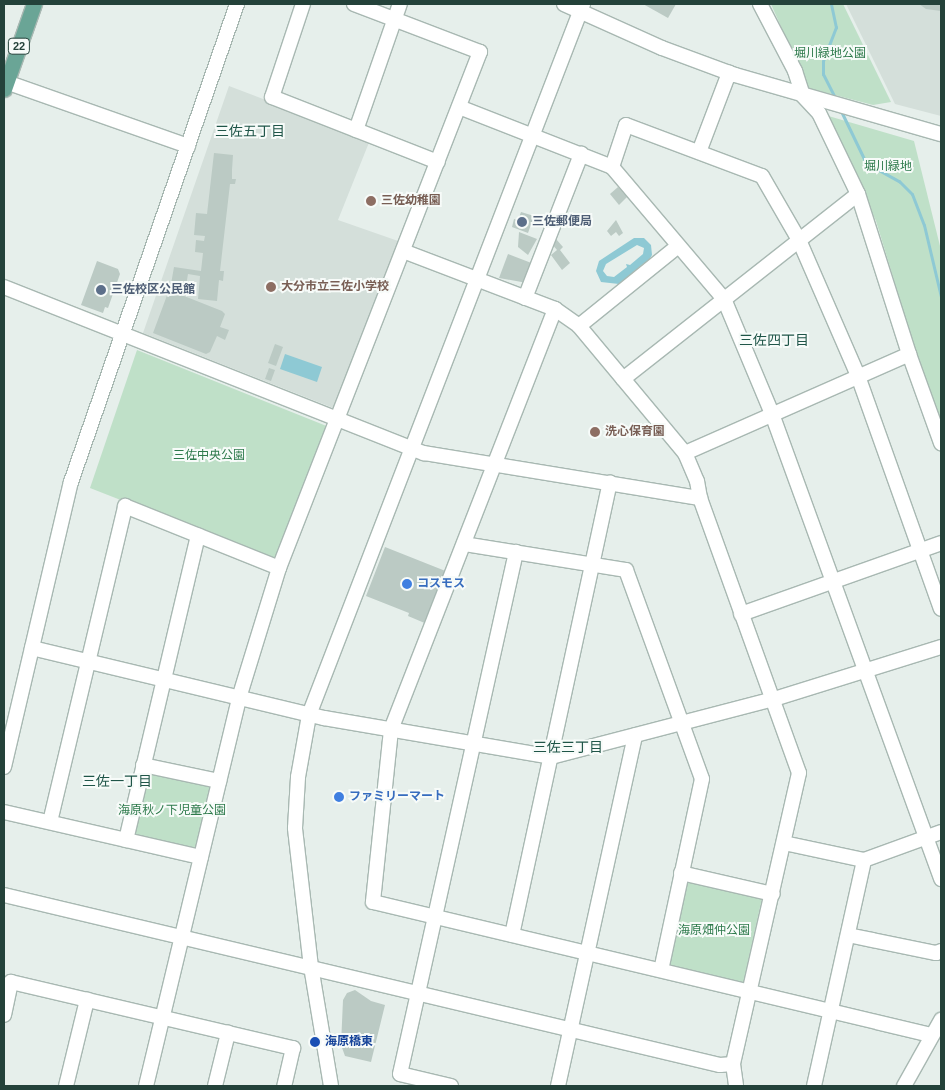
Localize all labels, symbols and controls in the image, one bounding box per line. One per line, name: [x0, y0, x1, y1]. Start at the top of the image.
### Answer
road number: 22: [8, 37, 30, 54]
park label: 堀川緑地公園: [794, 47, 866, 61]
district label: 三佐五丁目: [215, 123, 285, 139]
park label: 堀川緑地: [864, 160, 912, 174]
place label: 三佐幼稚園: [381, 194, 441, 208]
marker: 三佐幼稚園: [365, 195, 377, 207]
place label: 三佐郵便局: [532, 215, 592, 229]
marker: 三佐郵便局: [516, 216, 528, 228]
place label: 大分市立三佐小学校: [281, 280, 389, 294]
marker: 大分市立三佐小学校: [265, 281, 277, 293]
place label: 三佐校区公民館: [111, 283, 195, 297]
marker: 三佐校区公民館: [95, 284, 107, 296]
district label: 三佐四丁目: [739, 332, 809, 348]
place label: 洗心保育園: [605, 425, 665, 439]
marker: 洗心保育園: [589, 426, 601, 438]
park label: 三佐中央公園: [173, 449, 245, 463]
place label: コスモス: [417, 577, 465, 591]
marker: コスモス: [401, 578, 413, 590]
district label: 三佐三丁目: [533, 739, 603, 755]
district label: 三佐一丁目: [82, 773, 152, 789]
place label: ファミリーマート: [349, 790, 445, 804]
marker: ファミリーマート: [333, 791, 345, 803]
park label: 海原秋ノ下児童公園: [118, 804, 226, 818]
park label: 海原畑仲公園: [678, 924, 750, 938]
place label: 海原橋東: [325, 1035, 373, 1049]
marker: 海原橋東: [309, 1036, 321, 1048]

